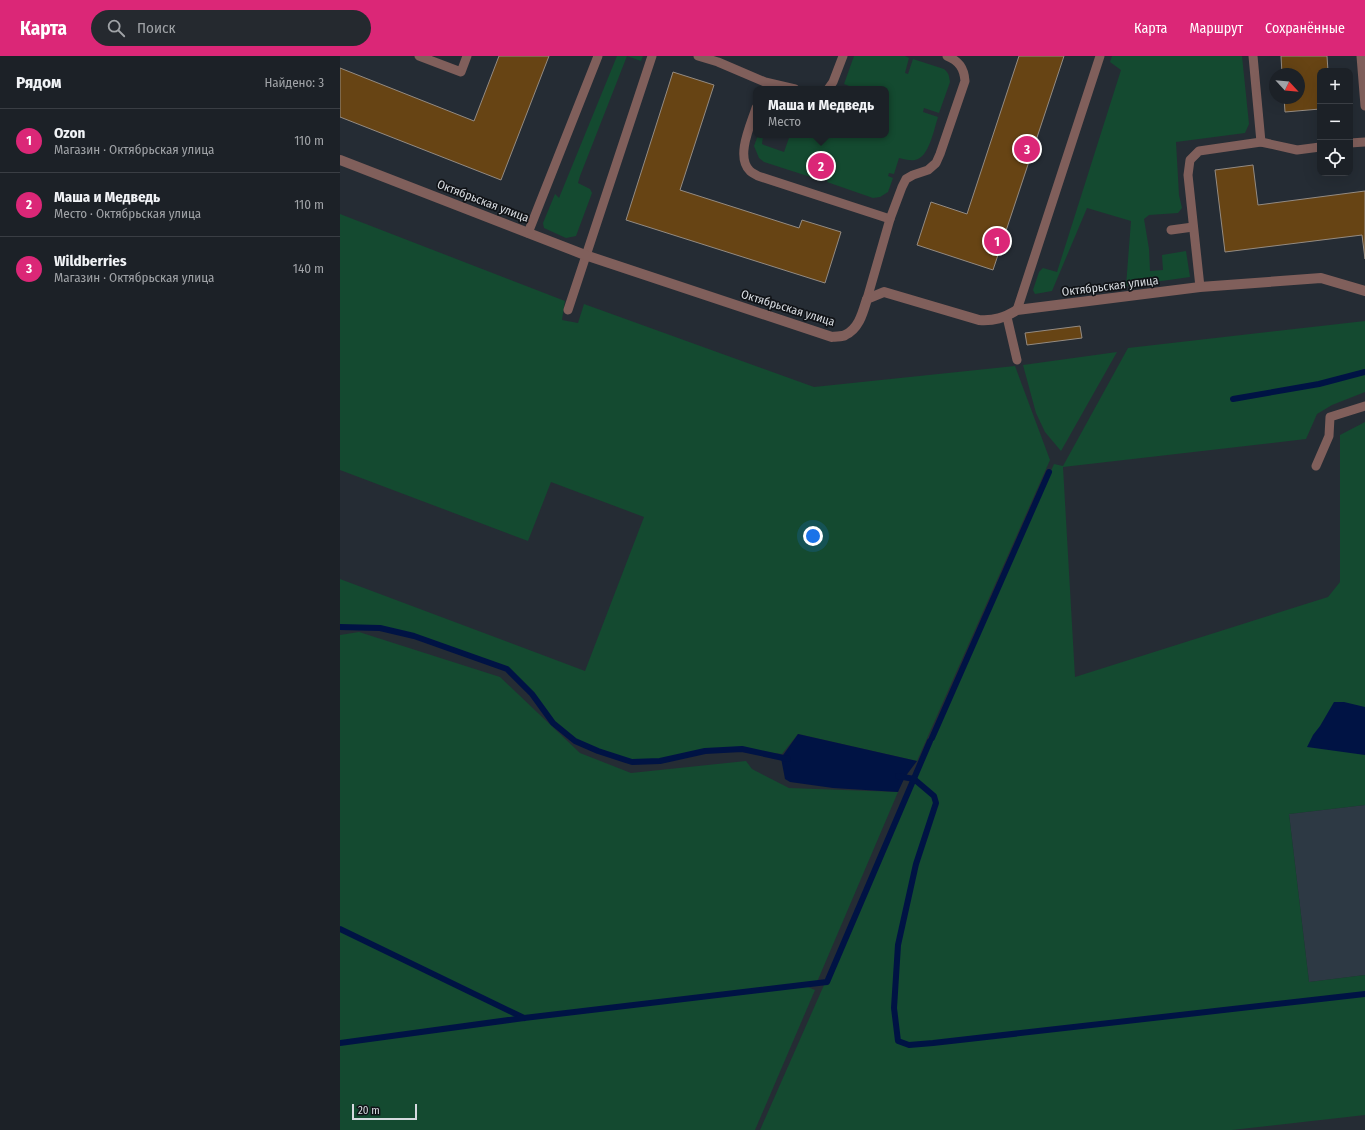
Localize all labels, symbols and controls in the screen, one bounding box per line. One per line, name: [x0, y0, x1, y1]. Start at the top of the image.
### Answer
search box: [91, 10, 371, 46]
text: Карта: [20, 17, 67, 40]
icon: search: [105, 17, 127, 39]
text: Поиск: [137, 19, 175, 37]
text: Карта: [1134, 20, 1167, 37]
text: Маршрут: [1189, 20, 1243, 37]
text: Сохранённые: [1265, 20, 1345, 37]
north arrow: [1269, 68, 1305, 104]
map controls: [1317, 68, 1353, 176]
button: +: [1317, 68, 1353, 104]
text: Рядом: [16, 72, 61, 93]
text: Найдено: 3: [264, 75, 324, 90]
popup: [753, 86, 889, 138]
text: Маша и Медведь: [768, 96, 874, 114]
button: −: [1317, 104, 1353, 140]
text: Место: [768, 114, 801, 129]
text: Ozon: [54, 124, 85, 142]
text: 1: [26, 133, 32, 148]
text: 110 m: [294, 133, 324, 148]
pin: 3: [1014, 134, 1040, 164]
button: locate: [1317, 140, 1353, 176]
text: Магазин · Октябрьская улица: [54, 142, 214, 157]
pin: 2: [808, 151, 834, 181]
street label: Октябрьская улица: [435, 177, 531, 225]
text: Маша и Медведь: [54, 188, 160, 206]
text: 2: [26, 197, 32, 212]
text: 110 m: [294, 197, 324, 212]
text: Место · Октябрьская улица: [54, 206, 201, 221]
pin: 1: [984, 226, 1010, 256]
text: Wildberries: [54, 252, 126, 270]
text: 3: [26, 261, 32, 276]
text: 140 m: [293, 261, 324, 276]
text: Магазин · Октябрьская улица: [54, 270, 214, 285]
street label: Октябрьская улица: [1061, 273, 1159, 299]
street label: Октябрьская улица: [739, 287, 837, 329]
your location: [803, 526, 823, 546]
scale bar: [352, 1102, 417, 1121]
text: 20 m: [358, 1104, 380, 1117]

